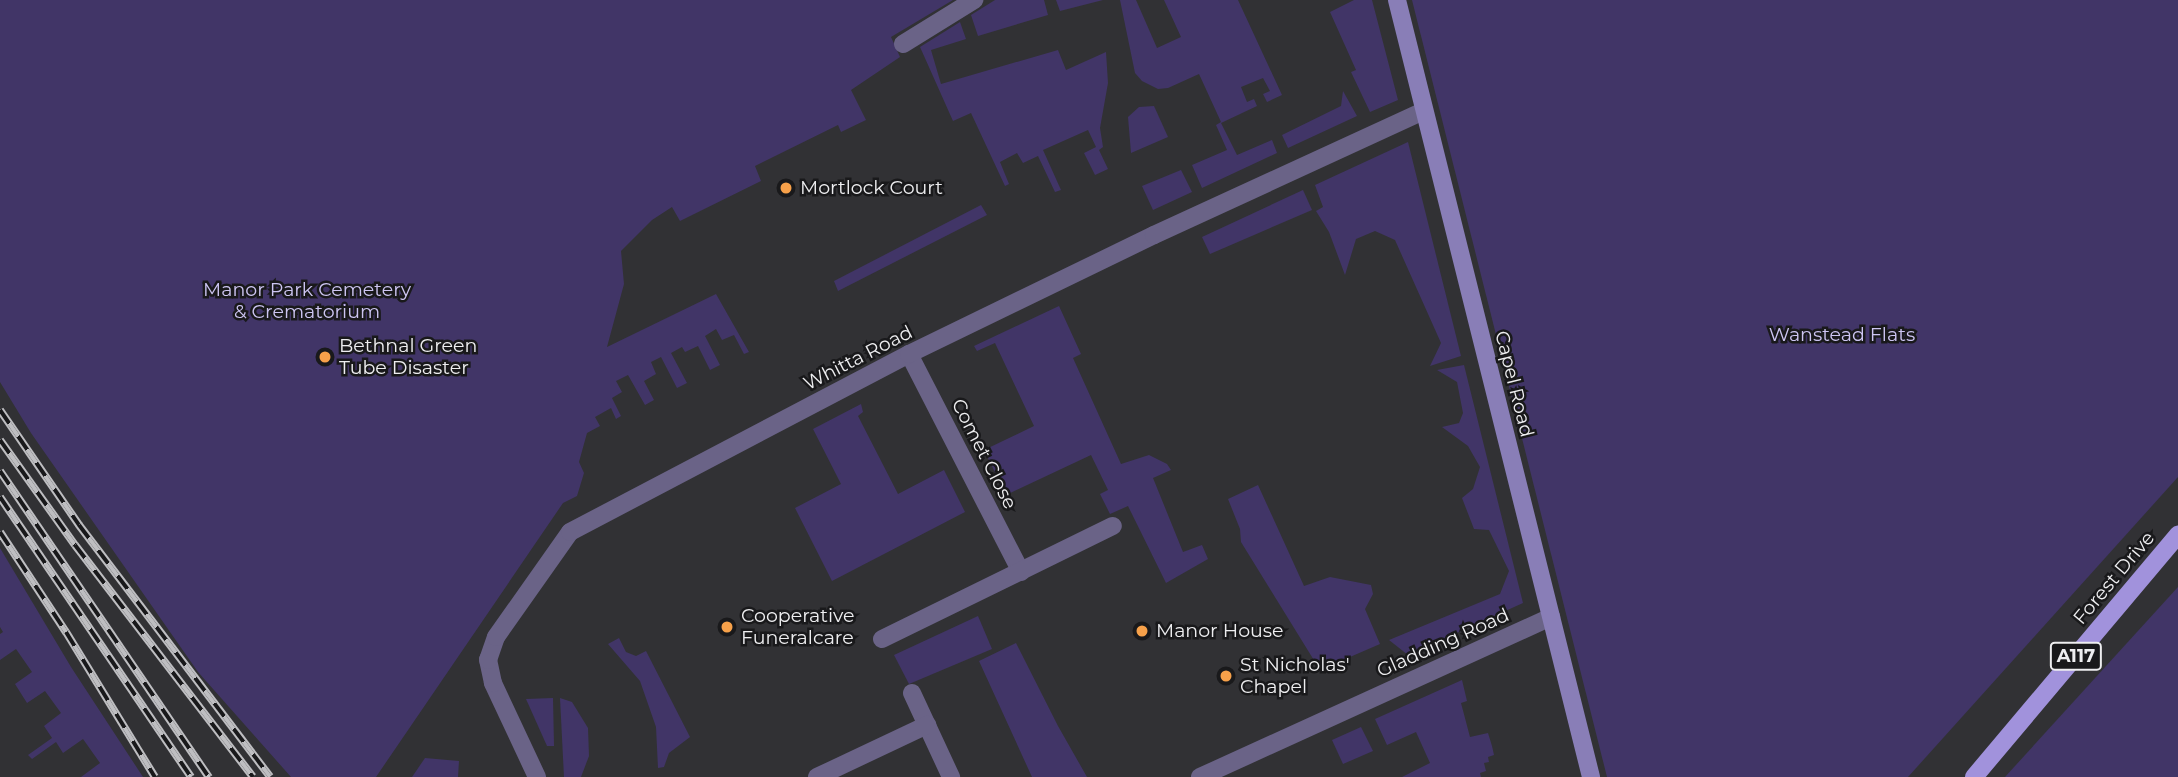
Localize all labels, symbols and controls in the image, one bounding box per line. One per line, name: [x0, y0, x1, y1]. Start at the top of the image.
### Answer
place label: Mortlock Court: [800, 177, 943, 199]
marker: Mortlock Court: [778, 180, 794, 196]
park label: Manor Park Cemetery & Crematorium: [203, 279, 411, 323]
street label: Whitta Road: [800, 321, 916, 395]
park label: Wanstead Flats: [1769, 324, 1915, 346]
street label: Capel Road: [1490, 329, 1538, 439]
place label: Bethnal Green Tube Disaster: [339, 335, 477, 379]
marker: Bethnal Green Tube Disaster: [317, 349, 333, 365]
street label: Comet Close: [946, 395, 1022, 513]
street label: Forest Drive: [2069, 527, 2159, 629]
street label: Gladding Road: [1373, 604, 1513, 682]
place label: Cooperative Funeralcare: [741, 605, 855, 649]
marker: Cooperative Funeralcare: [719, 619, 735, 635]
place label: Manor House: [1156, 620, 1284, 642]
marker: Manor House: [1134, 623, 1150, 639]
road number: A117: [2050, 642, 2102, 670]
place label: St Nicholas' Chapel: [1240, 654, 1350, 698]
marker: St Nicholas' Chapel: [1218, 668, 1234, 684]

